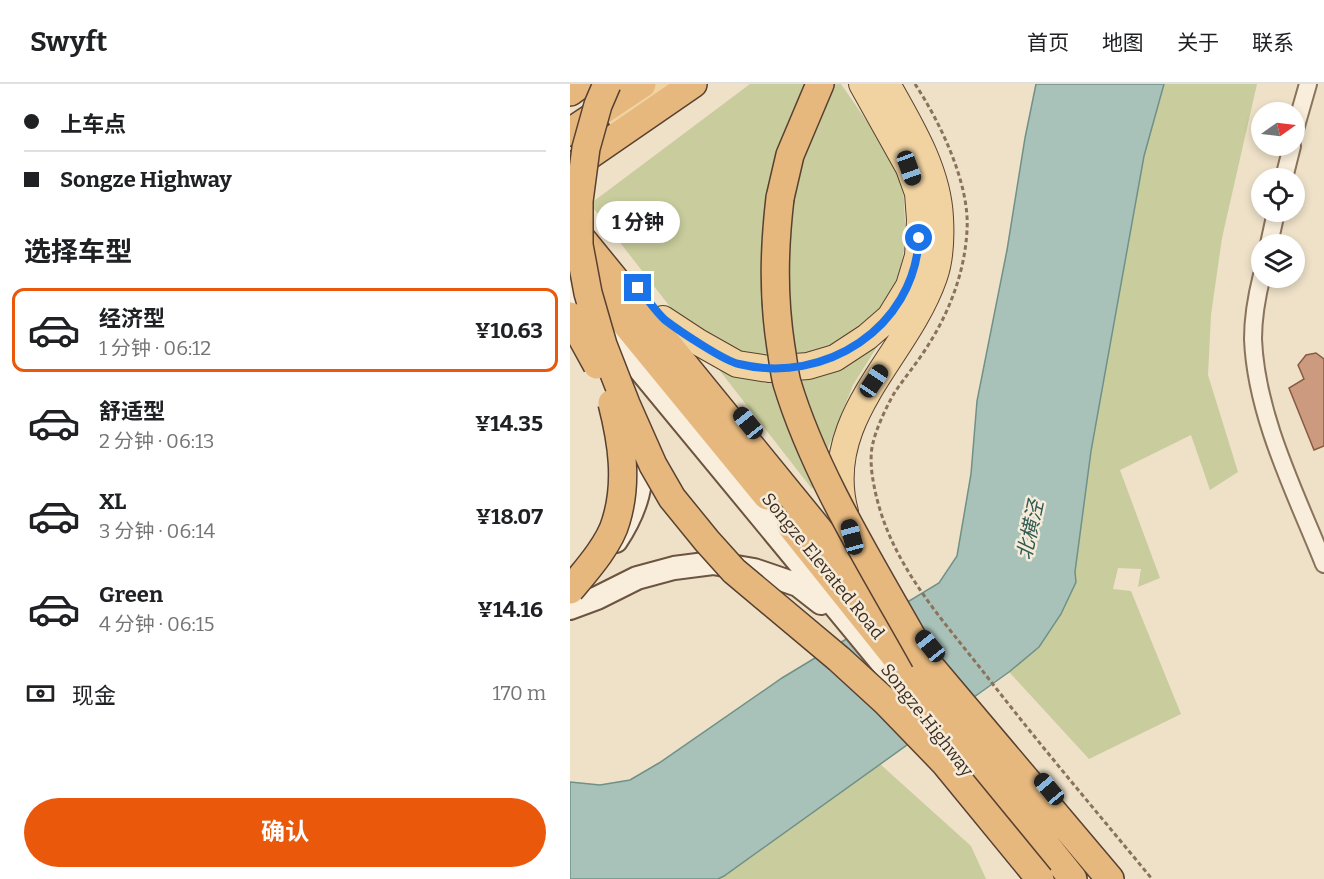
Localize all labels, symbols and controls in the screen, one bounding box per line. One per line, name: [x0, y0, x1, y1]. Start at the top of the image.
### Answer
text: Swyft: [30, 25, 107, 58]
text: 首页: [1027, 30, 1069, 56]
text: 地图: [1102, 30, 1144, 56]
text: 关于: [1177, 30, 1219, 56]
text: 联系: [1252, 30, 1294, 56]
north arrow: [1251, 102, 1305, 156]
map controls: [1251, 102, 1305, 288]
text: 上车点: [60, 111, 126, 138]
car: [894, 148, 924, 188]
text: Songze Highway: [60, 166, 232, 193]
button: locate: [1251, 168, 1305, 222]
callout: 1 分钟: [596, 201, 680, 243]
text: 1 分钟: [612, 210, 664, 234]
route start: [905, 224, 932, 251]
button: layers: [1251, 234, 1305, 288]
text: 选择车型: [24, 236, 132, 268]
route end: [624, 274, 651, 301]
icon: car: [27, 303, 81, 357]
text: 经济型: [99, 305, 165, 332]
text: ¥10.63: [475, 317, 543, 344]
text: 1 分钟 · 06:12: [99, 336, 211, 360]
car: [856, 361, 892, 401]
icon: car: [27, 396, 81, 450]
text: 舒适型: [99, 398, 165, 425]
car: [730, 403, 766, 443]
text: ¥14.35: [475, 410, 543, 437]
text: 2 分钟 · 06:13: [99, 429, 214, 453]
text: XL: [99, 488, 126, 515]
street label: Songze Elevated Road: [757, 488, 889, 644]
icon: car: [27, 489, 81, 543]
water label: 北横泾: [1012, 496, 1048, 562]
text: ¥18.07: [476, 503, 543, 530]
car: [839, 517, 865, 557]
text: 3 分钟 · 06:14: [99, 519, 215, 543]
text: Green: [99, 581, 163, 608]
icon: car: [27, 582, 81, 636]
text: ¥14.16: [478, 596, 543, 623]
text: 4 分钟 · 06:15: [99, 612, 214, 636]
car: [912, 626, 948, 666]
street label: Songze Highway: [876, 659, 978, 781]
icon: cash: [24, 677, 57, 710]
text: 170 m: [493, 681, 546, 705]
text: 现金: [72, 682, 116, 709]
car: [1031, 769, 1067, 809]
button: 确认: [24, 798, 546, 867]

